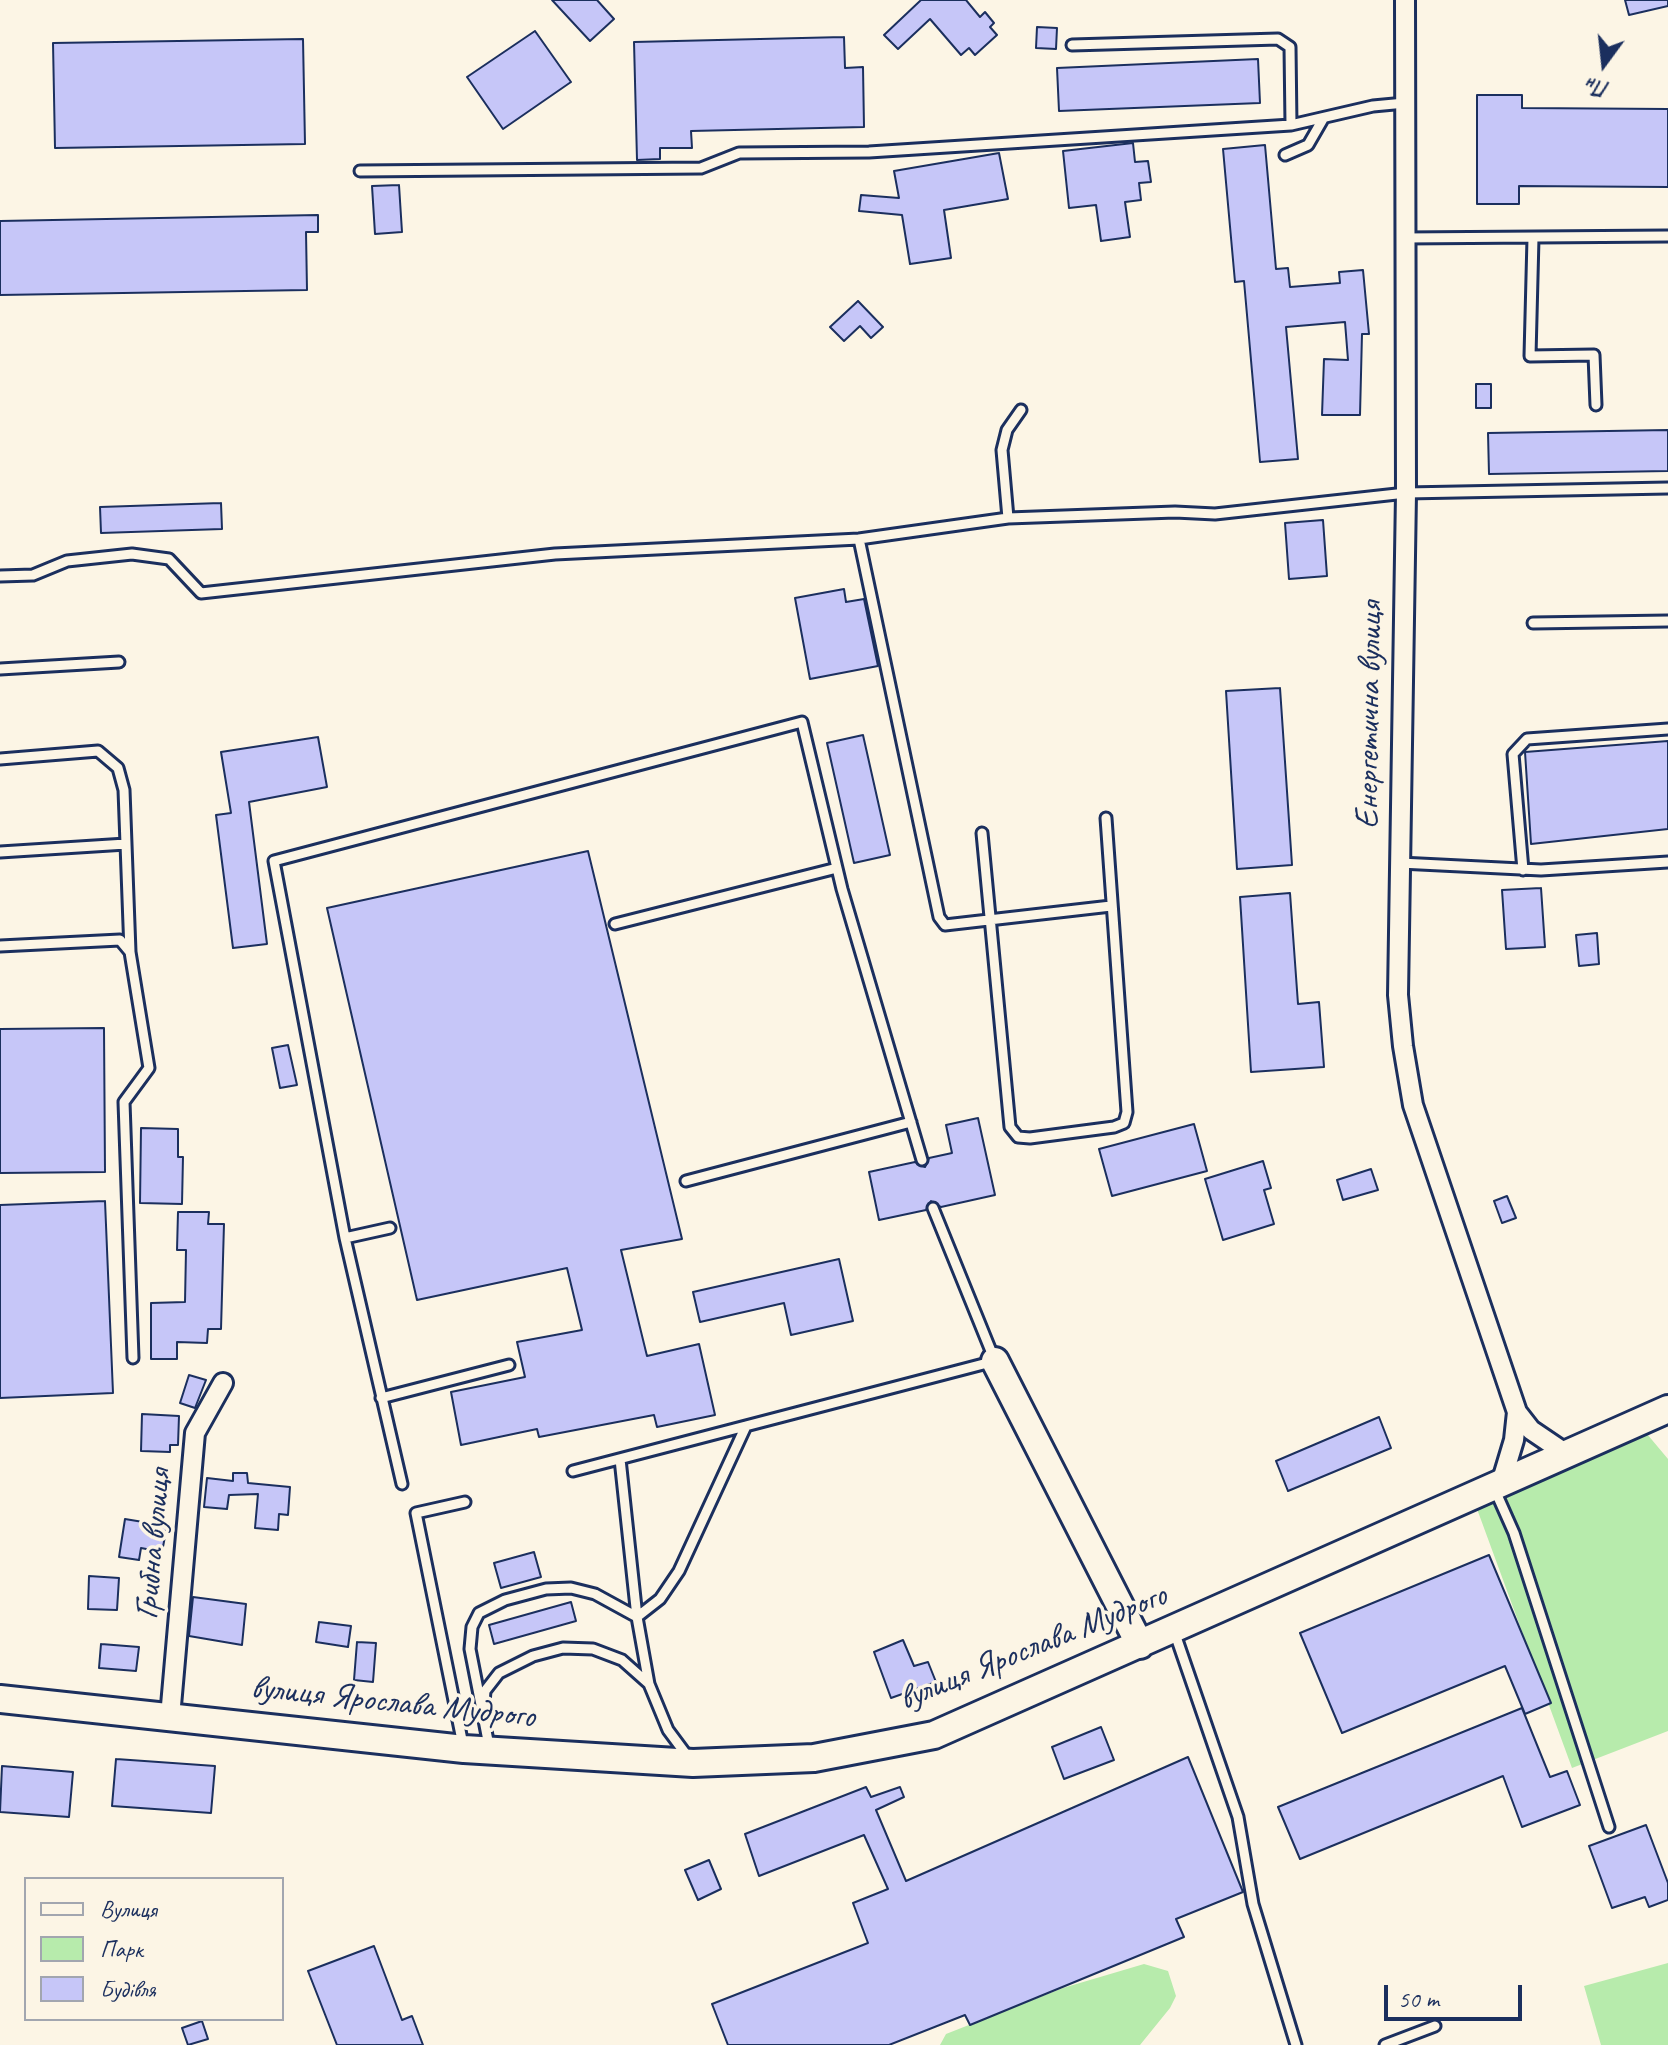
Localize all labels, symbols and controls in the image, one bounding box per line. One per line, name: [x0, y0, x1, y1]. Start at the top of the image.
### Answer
north arrow: [1564, 24, 1644, 104]
text: Пн: [1583, 71, 1613, 104]
street label: Енергетична вулиця: [1348, 601, 1392, 829]
street label: Грибна вулиця: [127, 1467, 181, 1621]
street label: вулиця Ярослава Мудрого: [893, 1576, 1173, 1720]
street label: вулиця Ярослава Мудрого: [249, 1668, 537, 1738]
legend: [24, 1877, 284, 2021]
text: Вулиця: [100, 1894, 157, 1924]
text: Парк: [100, 1934, 143, 1964]
scale bar: [1388, 1969, 1526, 2019]
text: Будівля: [100, 1974, 156, 2004]
text: 50 m: [1398, 1984, 1439, 2014]

